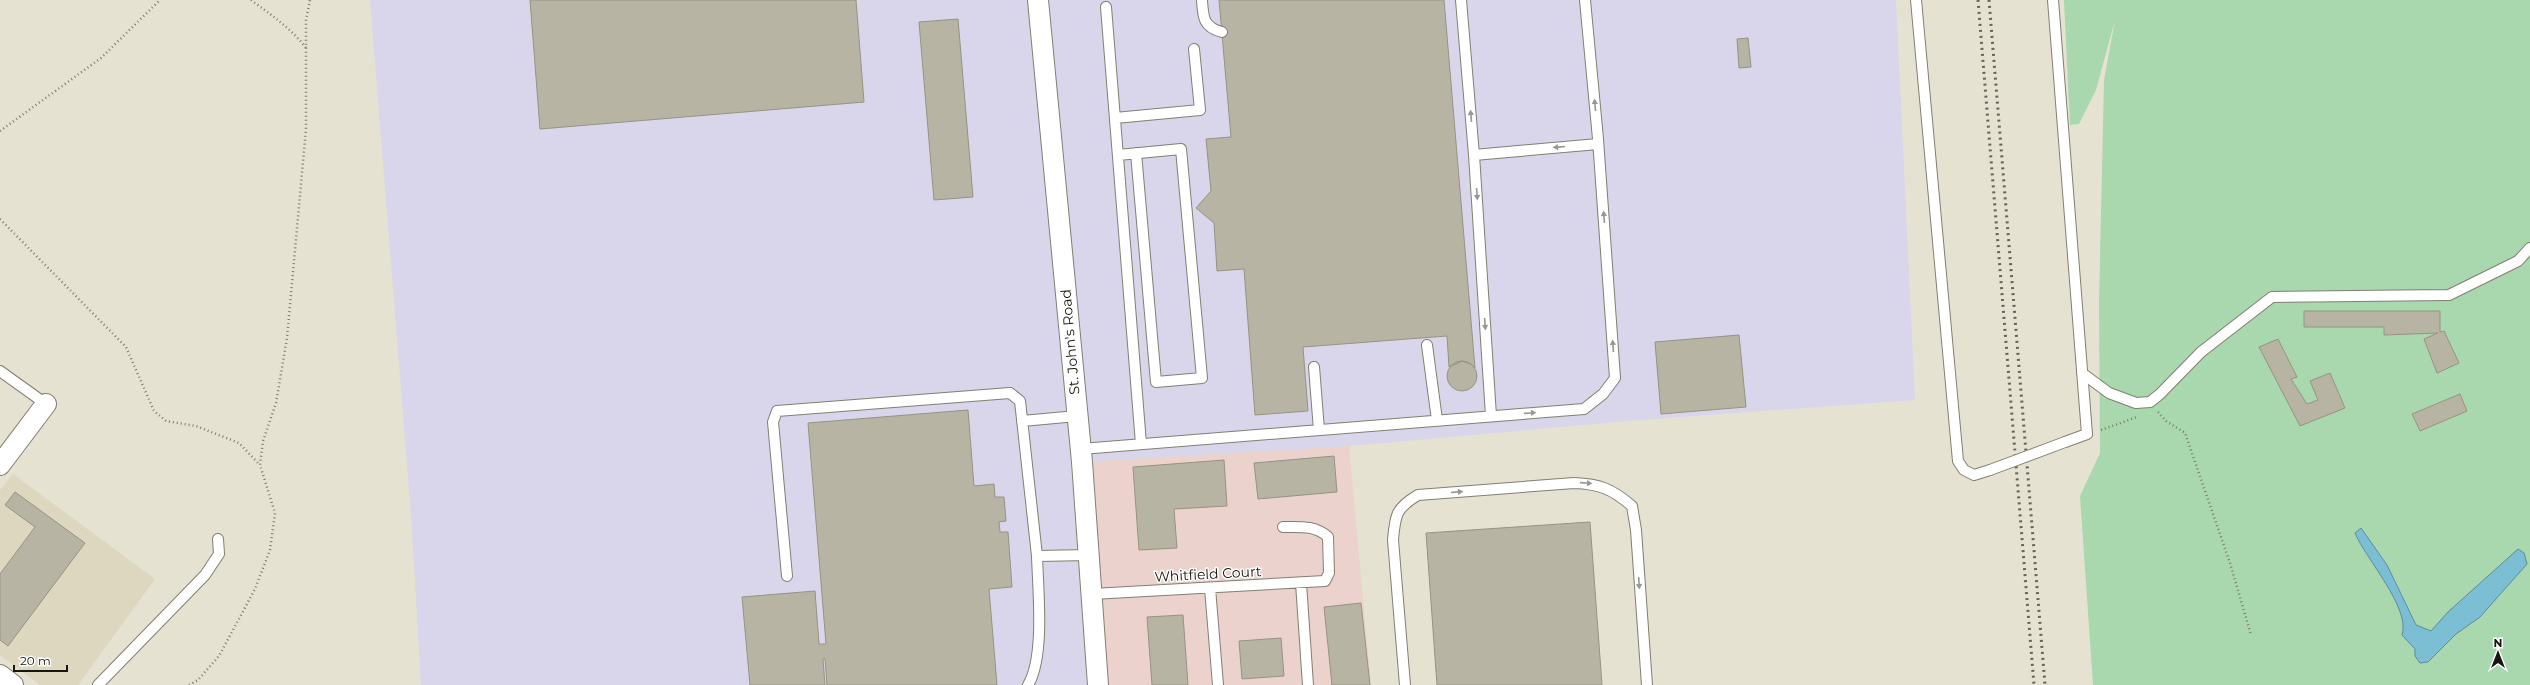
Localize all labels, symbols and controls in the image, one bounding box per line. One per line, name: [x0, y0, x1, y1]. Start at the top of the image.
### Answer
one-way arrow: [1591, 99, 1598, 111]
one-way arrow: [1467, 110, 1474, 122]
one-way arrow: [1553, 144, 1565, 151]
one-way arrow: [1473, 188, 1480, 200]
one-way arrow: [1600, 211, 1607, 223]
street label: St. John's Road: [1056, 289, 1084, 395]
one-way arrow: [1482, 318, 1489, 330]
one-way arrow: [1610, 340, 1617, 352]
one-way arrow: [1524, 409, 1536, 416]
one-way arrow: [1580, 480, 1592, 487]
one-way arrow: [1451, 489, 1463, 495]
street label: Whitfield Court: [1154, 562, 1262, 586]
one-way arrow: [1635, 577, 1642, 589]
north arrow: [2478, 633, 2518, 673]
text: N: [2494, 636, 2502, 650]
scale bar: [14, 647, 67, 673]
text: 20 m: [20, 653, 51, 668]

